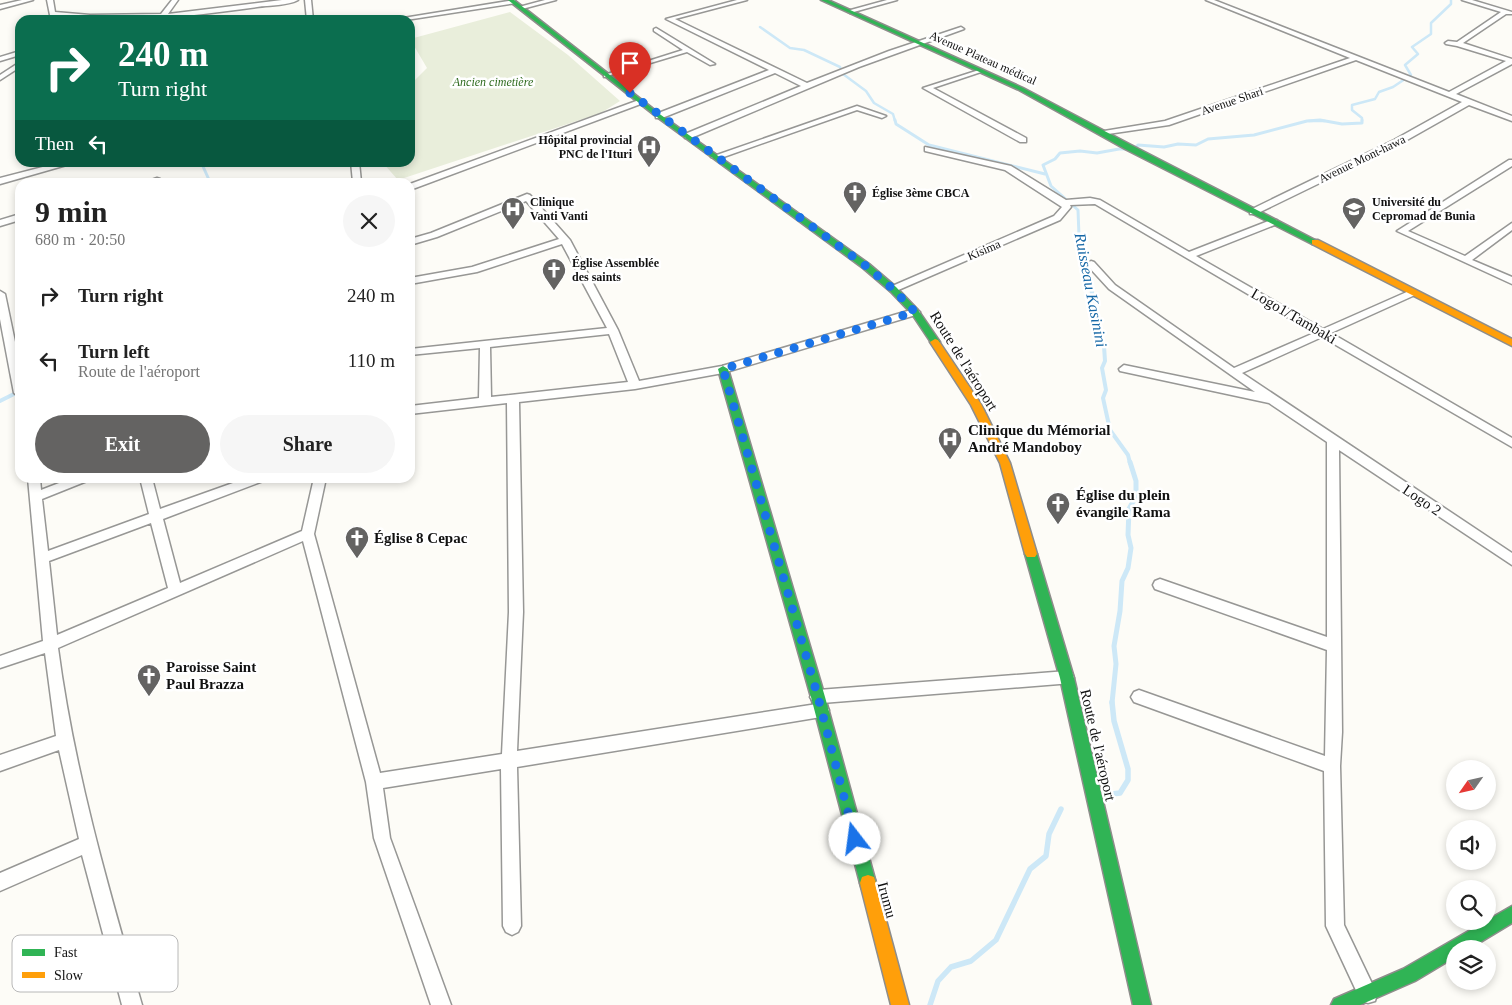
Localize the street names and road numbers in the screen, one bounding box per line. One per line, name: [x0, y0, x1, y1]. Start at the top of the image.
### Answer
street label: Avenue Plateau médical: [927, 28, 1039, 88]
street label: Avenue Shari: [1199, 84, 1266, 118]
street label: Avenue Mont-hawa: [1316, 132, 1408, 186]
street label: Kisima: [965, 237, 1003, 263]
street label: Logo1/Tambaki: [1249, 285, 1339, 347]
street label: Route de l'aéroport: [927, 308, 1002, 414]
street label: Logo 2: [1400, 481, 1444, 519]
street label: Route de l'aéroport: [1077, 687, 1119, 803]
street label: Irumu: [875, 880, 900, 920]

